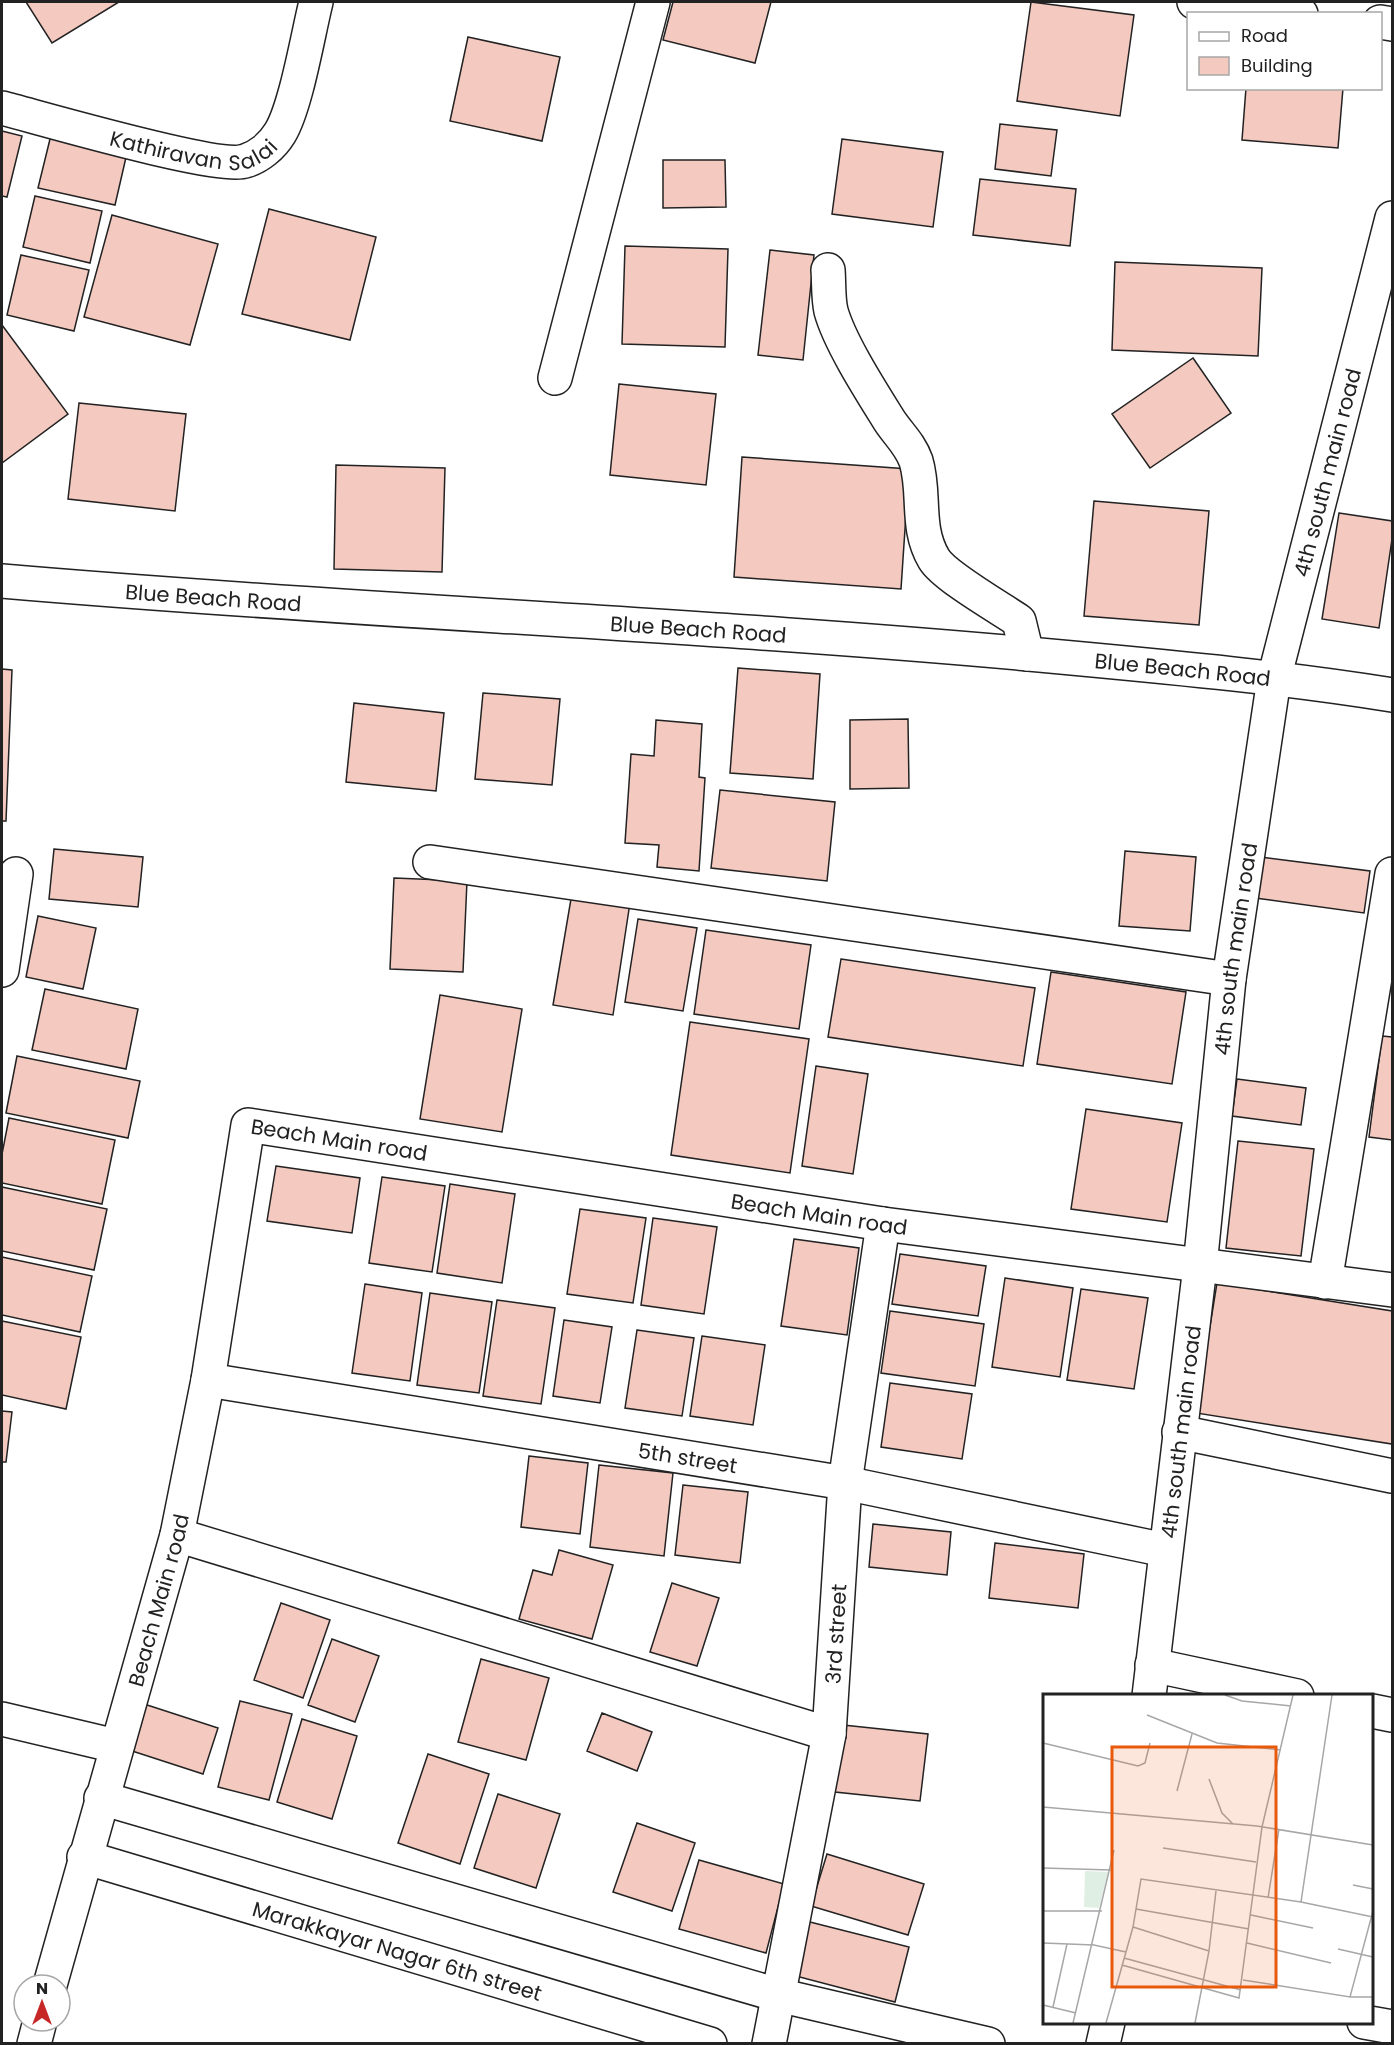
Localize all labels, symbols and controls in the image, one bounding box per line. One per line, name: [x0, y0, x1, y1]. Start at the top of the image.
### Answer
legend: [1187, 12, 1382, 90]
text: Road: [1241, 23, 1288, 48]
text: Building: [1241, 53, 1313, 78]
street label: Kathiravan Salai: [104, 121, 276, 147]
text: Kathiravan Salai: [107, 123, 284, 177]
street label: 4th south main road: [1286, 365, 1367, 580]
street label: Blue Beach Road: [124, 577, 302, 618]
street label: Blue Beach Road: [609, 608, 788, 649]
street label: Blue Beach Road: [1093, 646, 1272, 693]
street label: 4th south main road: [1207, 841, 1264, 1057]
street label: Beach Main road: [249, 1111, 429, 1167]
street label: Beach Main road: [729, 1186, 909, 1242]
street label: 4th south main road: [1153, 1324, 1207, 1540]
street label: 5th street: [636, 1435, 739, 1480]
street label: Beach Main road: [120, 1511, 195, 1690]
street label: 3rd street: [818, 1583, 853, 1685]
inset map: [1043, 1694, 1373, 2024]
street label: Marakkayar Nagar 6th street: [249, 1894, 546, 2008]
north arrow: [12, 1973, 72, 2033]
text: N: [36, 1977, 48, 2000]

